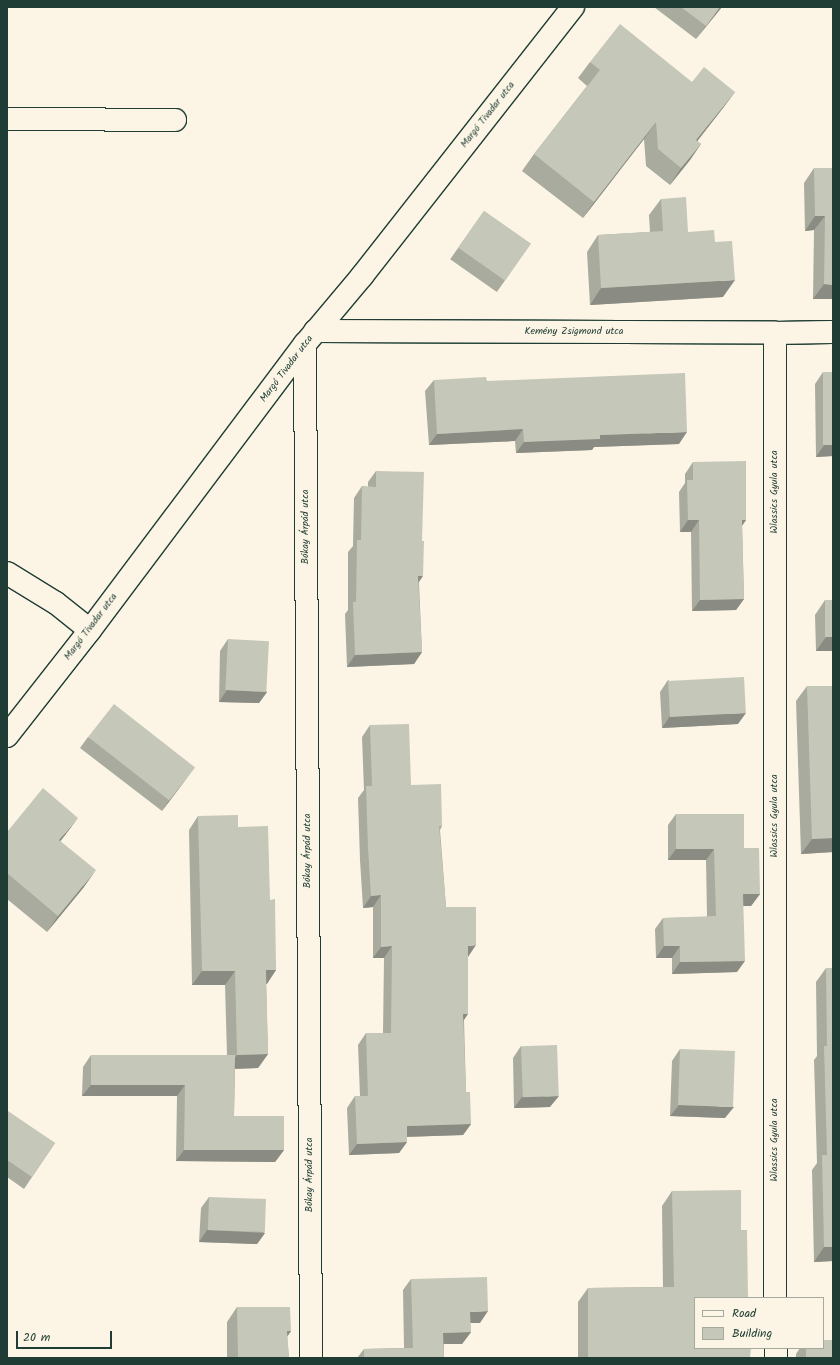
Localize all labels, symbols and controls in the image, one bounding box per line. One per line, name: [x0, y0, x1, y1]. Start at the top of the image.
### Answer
street label: Margó Tivadar utca: [458, 80, 518, 150]
street label: Kemény Zsigmond utca: [524, 326, 624, 338]
street label: Margó Tivadar utca: [258, 333, 316, 405]
street label: Wlassics Gyula utca: [769, 450, 781, 534]
street label: Bókay Árpád utca: [300, 490, 312, 564]
street label: Margó Tivadar utca: [62, 591, 120, 663]
street label: Wlassics Gyula utca: [769, 774, 781, 858]
street label: Bókay Árpád utca: [302, 814, 314, 888]
street label: Wlassics Gyula utca: [769, 1098, 781, 1182]
street label: Bókay Árpád utca: [304, 1138, 316, 1212]
legend: [694, 1297, 824, 1349]
text: Road: [732, 1304, 756, 1323]
scale bar: [18, 1323, 114, 1349]
text: Building: [732, 1324, 772, 1343]
text: 20 m: [23, 1328, 50, 1347]

